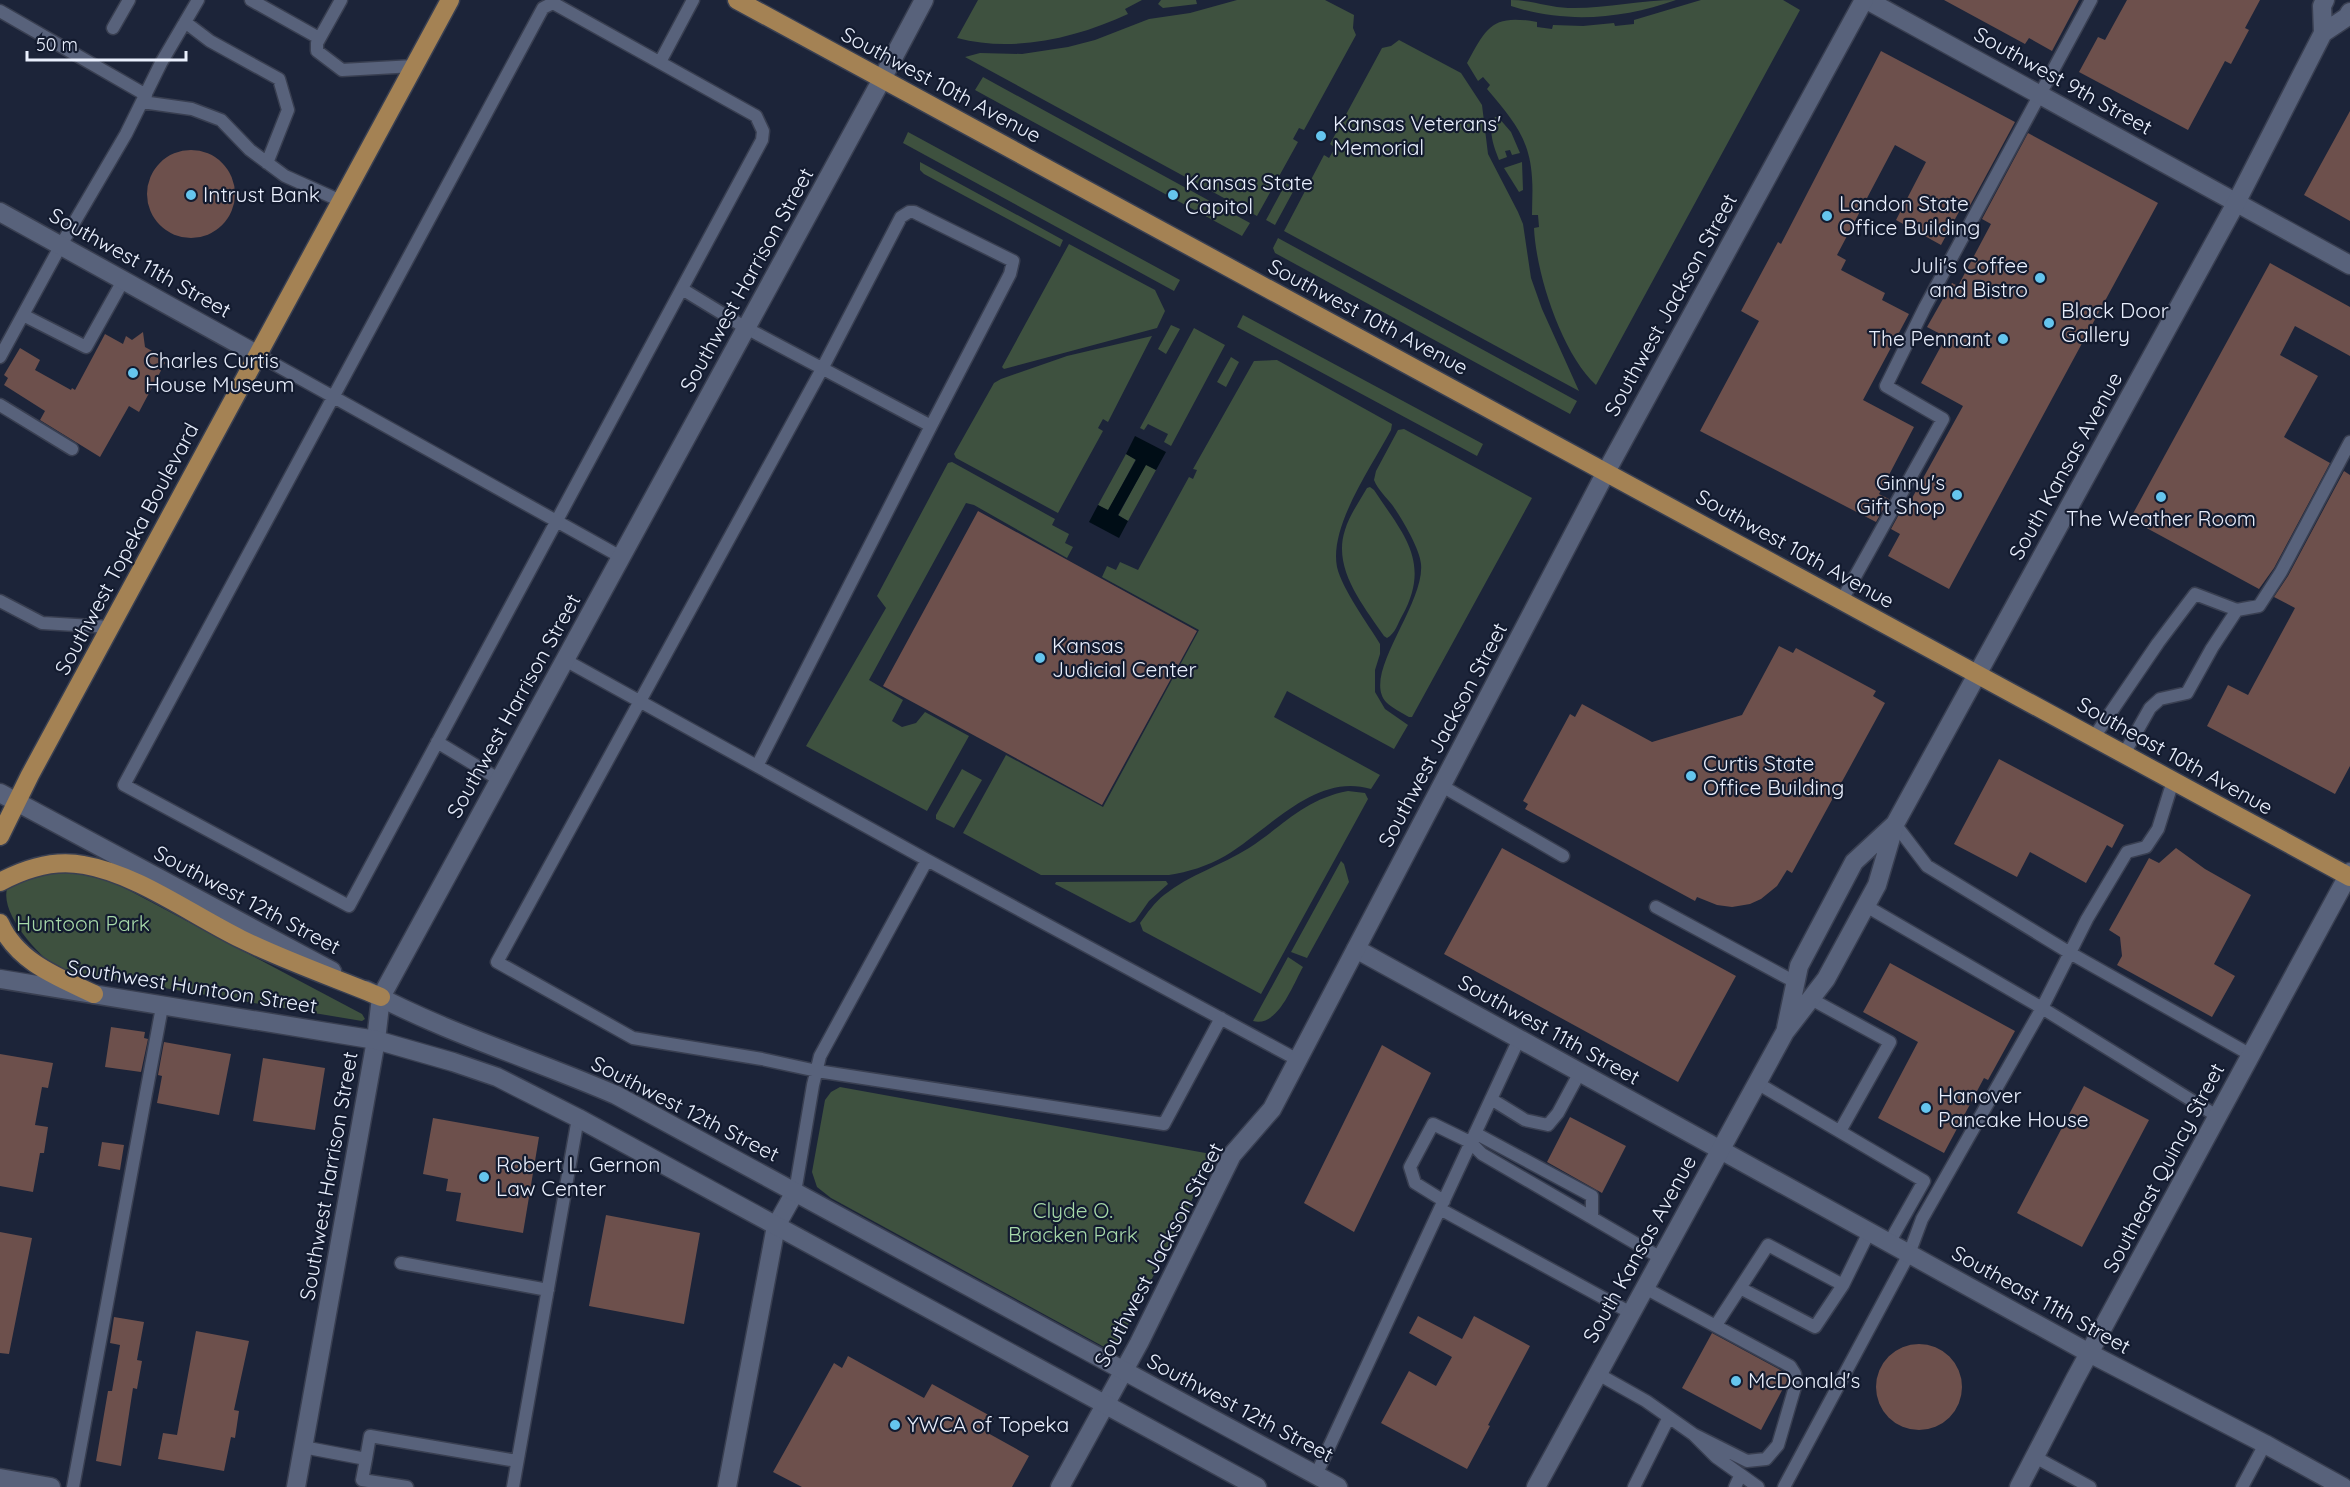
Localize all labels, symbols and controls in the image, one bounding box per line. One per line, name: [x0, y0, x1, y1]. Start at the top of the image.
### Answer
street label: Southwest 10th Avenue: [837, 20, 1046, 148]
street label: Southwest 9th Street: [1970, 20, 2157, 140]
scale bar: [27, 24, 186, 62]
text: 50 m: [36, 33, 78, 56]
place label: Kansas Veterans' Memorial: [1333, 110, 1501, 160]
marker: Kansas Veterans' Memorial: [1314, 129, 1328, 143]
street label: Southwest Harrison Street: [674, 163, 819, 396]
place label: Kansas State Capitol: [1185, 169, 1313, 219]
place label: Intrust Bank: [203, 181, 320, 207]
marker: Intrust Bank: [184, 188, 198, 202]
marker: Kansas State Capitol: [1166, 188, 1180, 202]
street label: Southwest Jackson Street: [1598, 189, 1742, 420]
place label: Landon State Office Building: [1839, 190, 1980, 240]
street label: Southwest 11th Street: [45, 201, 236, 323]
marker: Landon State Office Building: [1820, 209, 1834, 223]
street label: Southwest 10th Avenue: [1264, 252, 1473, 380]
place label: Juli's Coffee and Bistro: [1910, 252, 2028, 302]
marker: Juli's Coffee and Bistro: [2033, 271, 2047, 285]
place label: Black Door Gallery: [2061, 297, 2169, 347]
marker: Black Door Gallery: [2042, 316, 2056, 330]
place label: The Pennant: [1868, 325, 1991, 351]
marker: The Pennant: [1996, 332, 2010, 346]
place label: Charles Curtis House Museum: [145, 347, 294, 397]
marker: Charles Curtis House Museum: [126, 366, 140, 380]
street label: South Kansas Avenue: [2003, 367, 2127, 564]
street label: Southwest Topeka Boulevard: [49, 418, 204, 679]
place label: Ginny's Gift Shop: [1856, 469, 1945, 519]
street label: Southwest 10th Avenue: [1692, 483, 1899, 613]
marker: Ginny's Gift Shop: [1950, 488, 1964, 502]
marker: The Weather Room: [2154, 490, 2168, 504]
place label: The Weather Room: [2066, 505, 2256, 531]
street label: Southwest Harrison Street: [441, 589, 586, 822]
street label: Southwest Jackson Street: [1372, 618, 1512, 851]
place label: Kansas Judicial Center: [1052, 632, 1197, 682]
marker: Kansas Judicial Center: [1033, 651, 1047, 665]
street label: Southeast 10th Avenue: [2073, 690, 2278, 820]
place label: Curtis State Office Building: [1703, 750, 1844, 800]
marker: Curtis State Office Building: [1684, 769, 1698, 783]
street label: Southwest 12th Street: [150, 839, 345, 959]
park label: Huntoon Park: [16, 910, 150, 936]
street label: Southwest Huntoon Street: [65, 953, 319, 1019]
street label: Southwest 11th Street: [1454, 968, 1645, 1090]
street label: Southwest Harrison Street: [293, 1049, 363, 1302]
street label: Southwest 12th Street: [587, 1049, 784, 1167]
street label: Southeast Quincy Street: [2097, 1058, 2229, 1277]
place label: Hanover Pancake House: [1938, 1082, 2089, 1132]
marker: Hanover Pancake House: [1919, 1101, 1933, 1115]
street label: Southwest Jackson Street: [1088, 1138, 1228, 1371]
street label: South Kansas Avenue: [1577, 1150, 1701, 1347]
place label: Robert L. Gernon Law Center: [496, 1151, 660, 1201]
marker: Robert L. Gernon Law Center: [477, 1170, 491, 1184]
park label: Clyde O. Bracken Park: [1008, 1197, 1138, 1247]
street label: Southeast 11th Street: [1947, 1239, 2136, 1359]
street label: Southwest 12th Street: [1143, 1347, 1338, 1467]
place label: McDonald's: [1748, 1367, 1860, 1393]
marker: McDonald's: [1729, 1374, 1743, 1388]
place label: YWCA of Topeka: [907, 1411, 1069, 1437]
marker: YWCA of Topeka: [888, 1418, 902, 1432]

